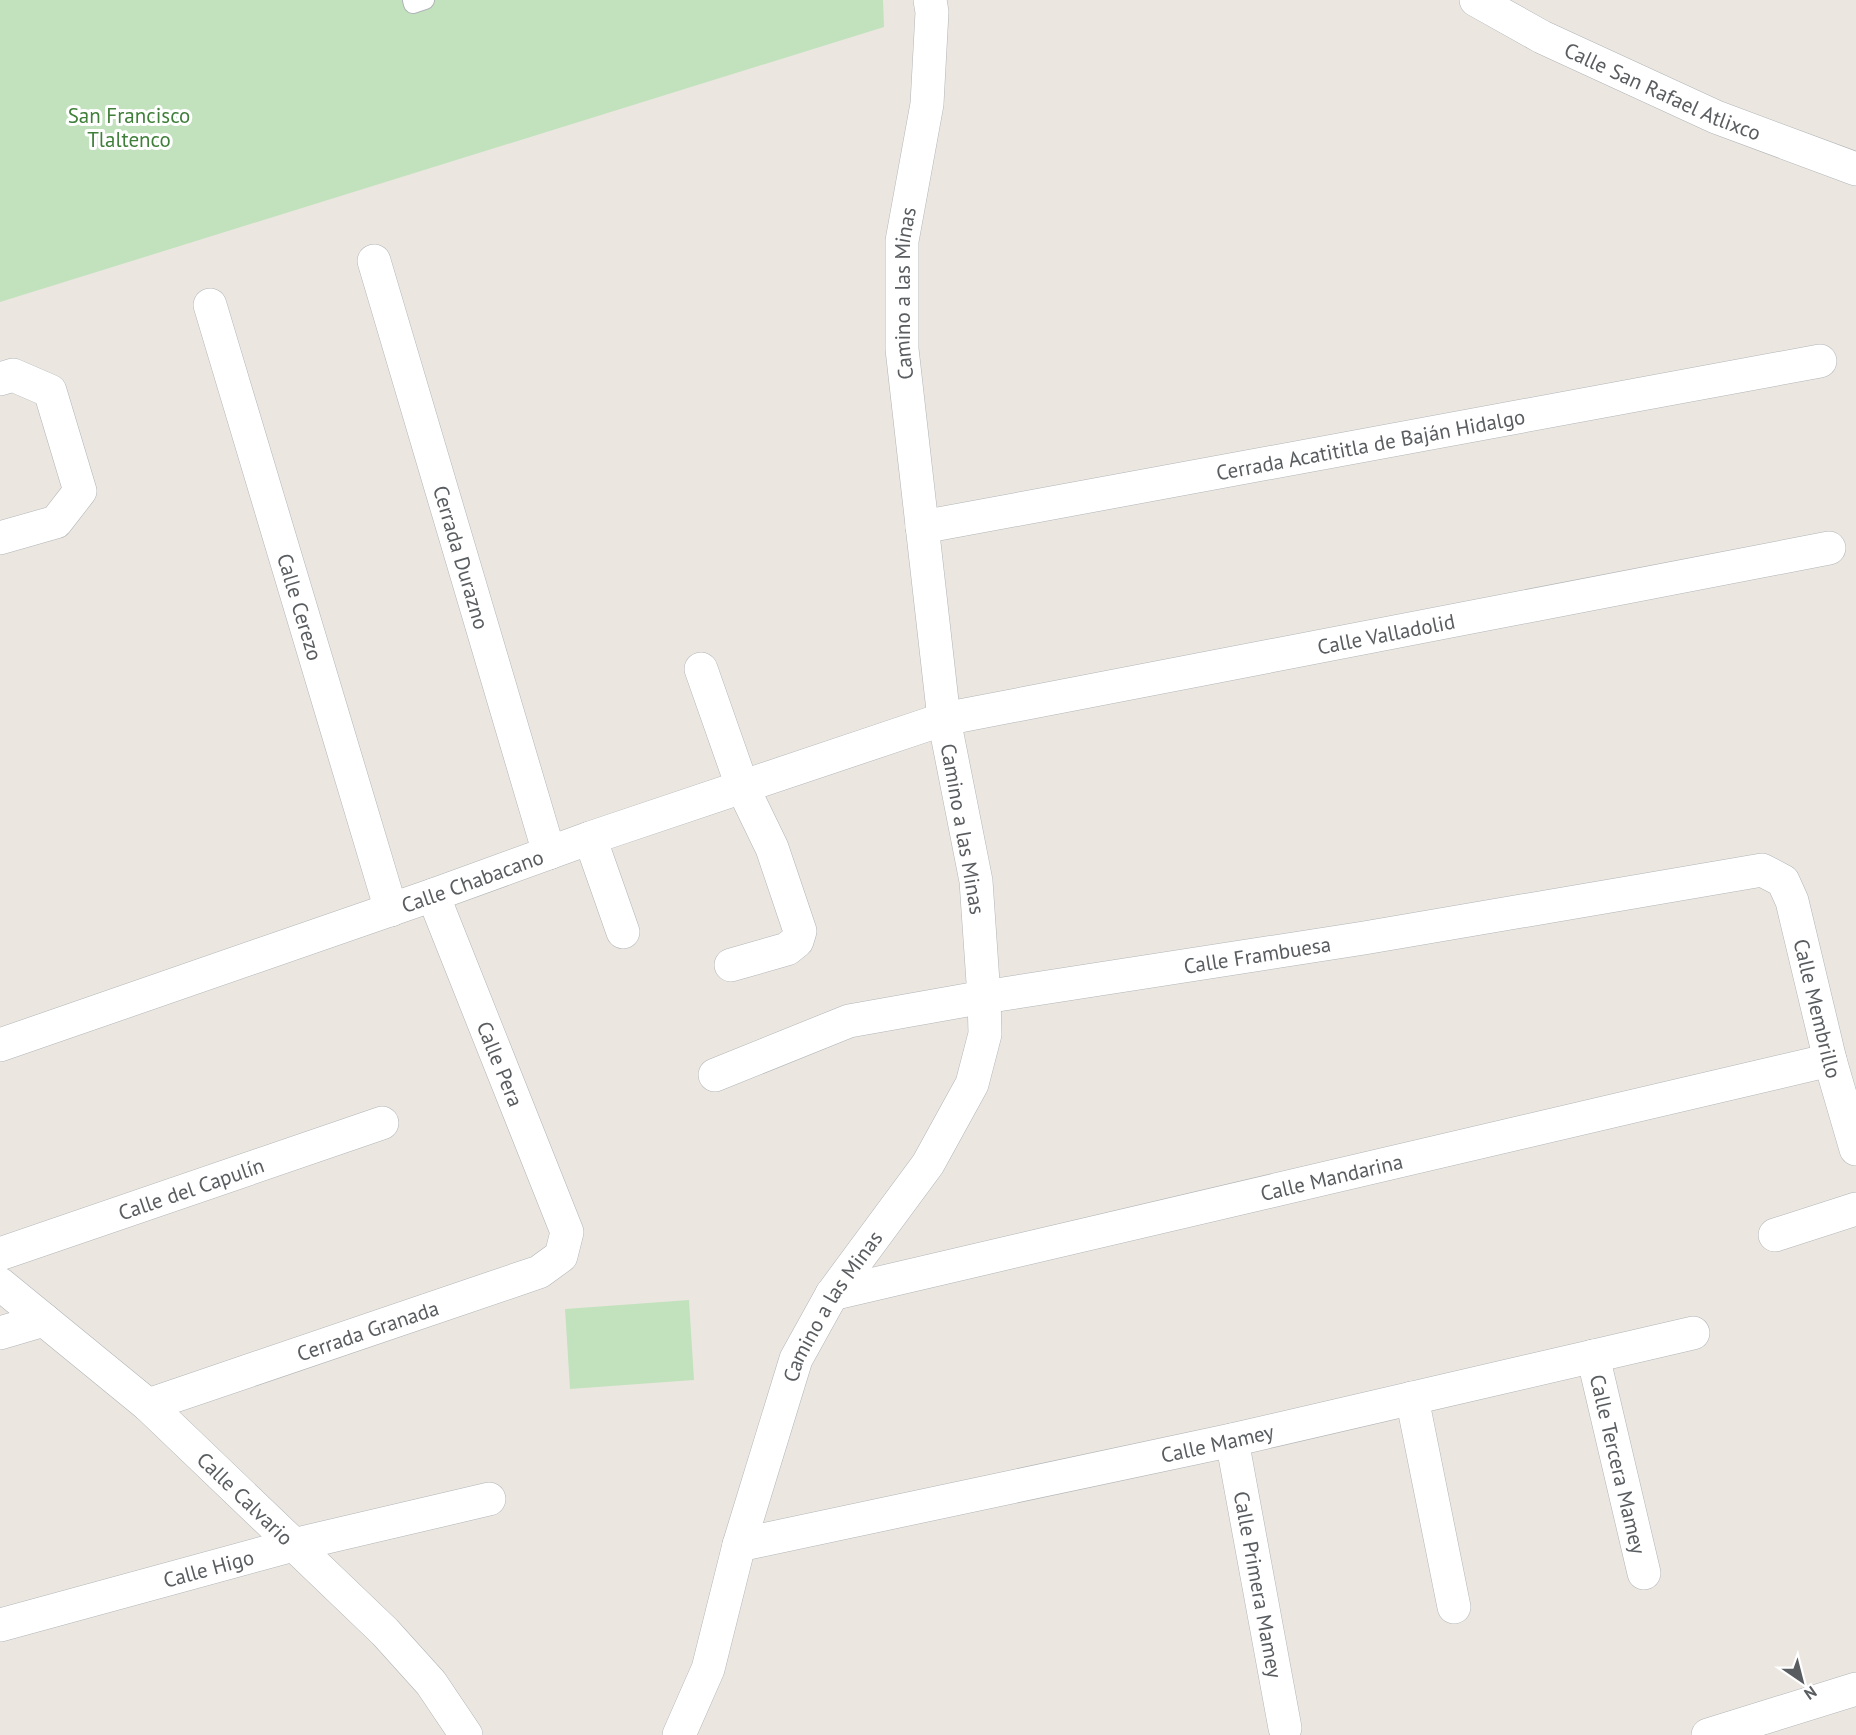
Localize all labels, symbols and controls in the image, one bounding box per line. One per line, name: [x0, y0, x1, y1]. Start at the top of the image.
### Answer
street label: Calle San Rafael Atlixco: [1560, 36, 1765, 146]
park label: San Francisco Tlaltenco: [68, 102, 190, 153]
street label: Camino a las Minas: [888, 205, 921, 381]
street label: Cerrada Acatititla de Baján Hidalgo: [1214, 402, 1527, 486]
street label: Cerrada Durazno: [428, 482, 496, 632]
street label: Calle Cerezo: [272, 550, 329, 664]
street label: Calle Valladolid: [1315, 607, 1457, 660]
street label: Camino a las Minas: [935, 741, 991, 917]
street label: Calle Chabacano: [398, 843, 547, 918]
street label: Calle Frambuesa: [1182, 930, 1333, 979]
street label: Calle Membrillo: [1788, 936, 1848, 1081]
street label: Calle Pera: [471, 1017, 529, 1111]
street label: Calle Mandarina: [1257, 1147, 1405, 1207]
street label: Calle del Capulín: [115, 1151, 268, 1226]
street label: Camino a las Minas: [776, 1225, 888, 1385]
street label: Cerrada Granada: [293, 1294, 442, 1367]
street label: Calle Tercera Mamey: [1584, 1372, 1653, 1557]
street label: Calle Mamey: [1158, 1417, 1276, 1468]
street label: Calle Calvario: [191, 1446, 299, 1551]
street label: Calle Primera Mamey: [1228, 1489, 1289, 1680]
street label: Calle Higo: [160, 1543, 257, 1593]
north arrow: [1772, 1651, 1832, 1711]
text: N: [1801, 1682, 1821, 1704]

